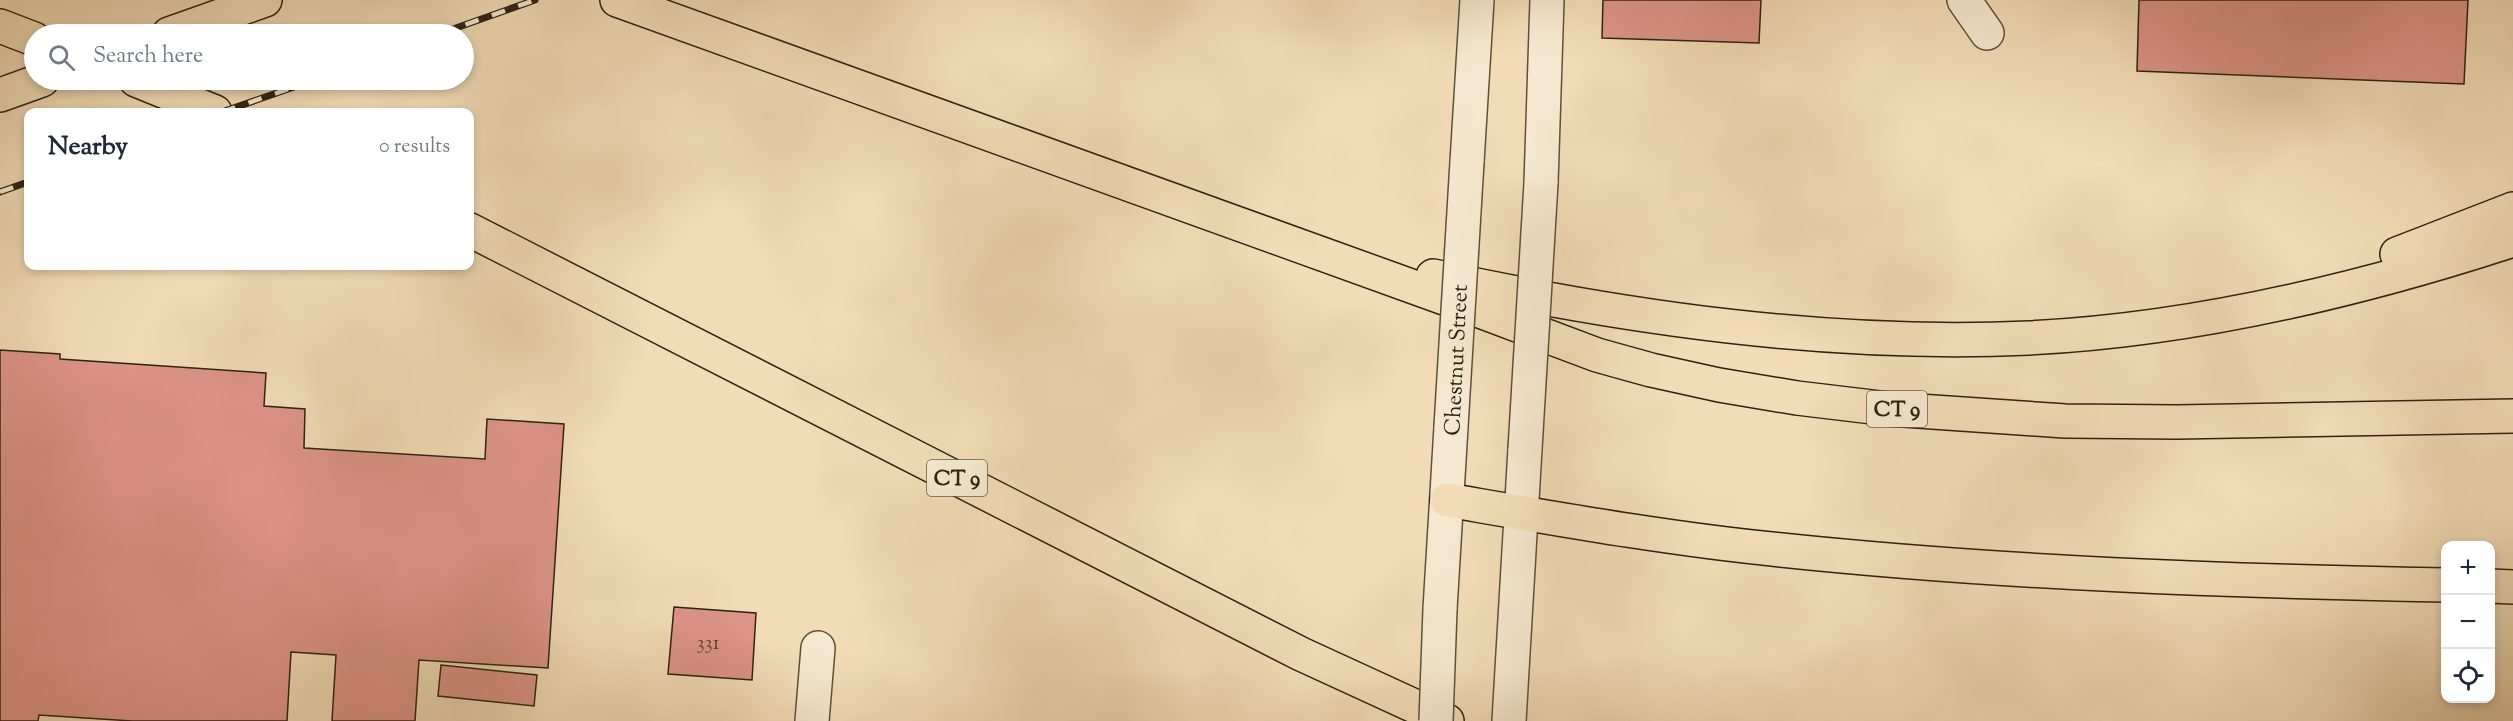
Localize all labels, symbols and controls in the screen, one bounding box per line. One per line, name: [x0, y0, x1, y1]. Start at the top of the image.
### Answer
search box: [24, 24, 474, 90]
icon: search: [45, 41, 78, 74]
text: Search here: [93, 41, 203, 73]
text: Nearby: [48, 129, 128, 166]
text: 0 results: [379, 133, 450, 162]
street label: Chestnut Street: [1438, 283, 1478, 437]
road number: CT 9: [1867, 391, 1927, 427]
road number: CT 9: [927, 460, 987, 496]
map controls: [2441, 541, 2495, 703]
button: +: [2441, 541, 2495, 595]
button: −: [2441, 595, 2495, 649]
house number: 331: [697, 630, 720, 659]
button: locate: [2441, 649, 2495, 703]

